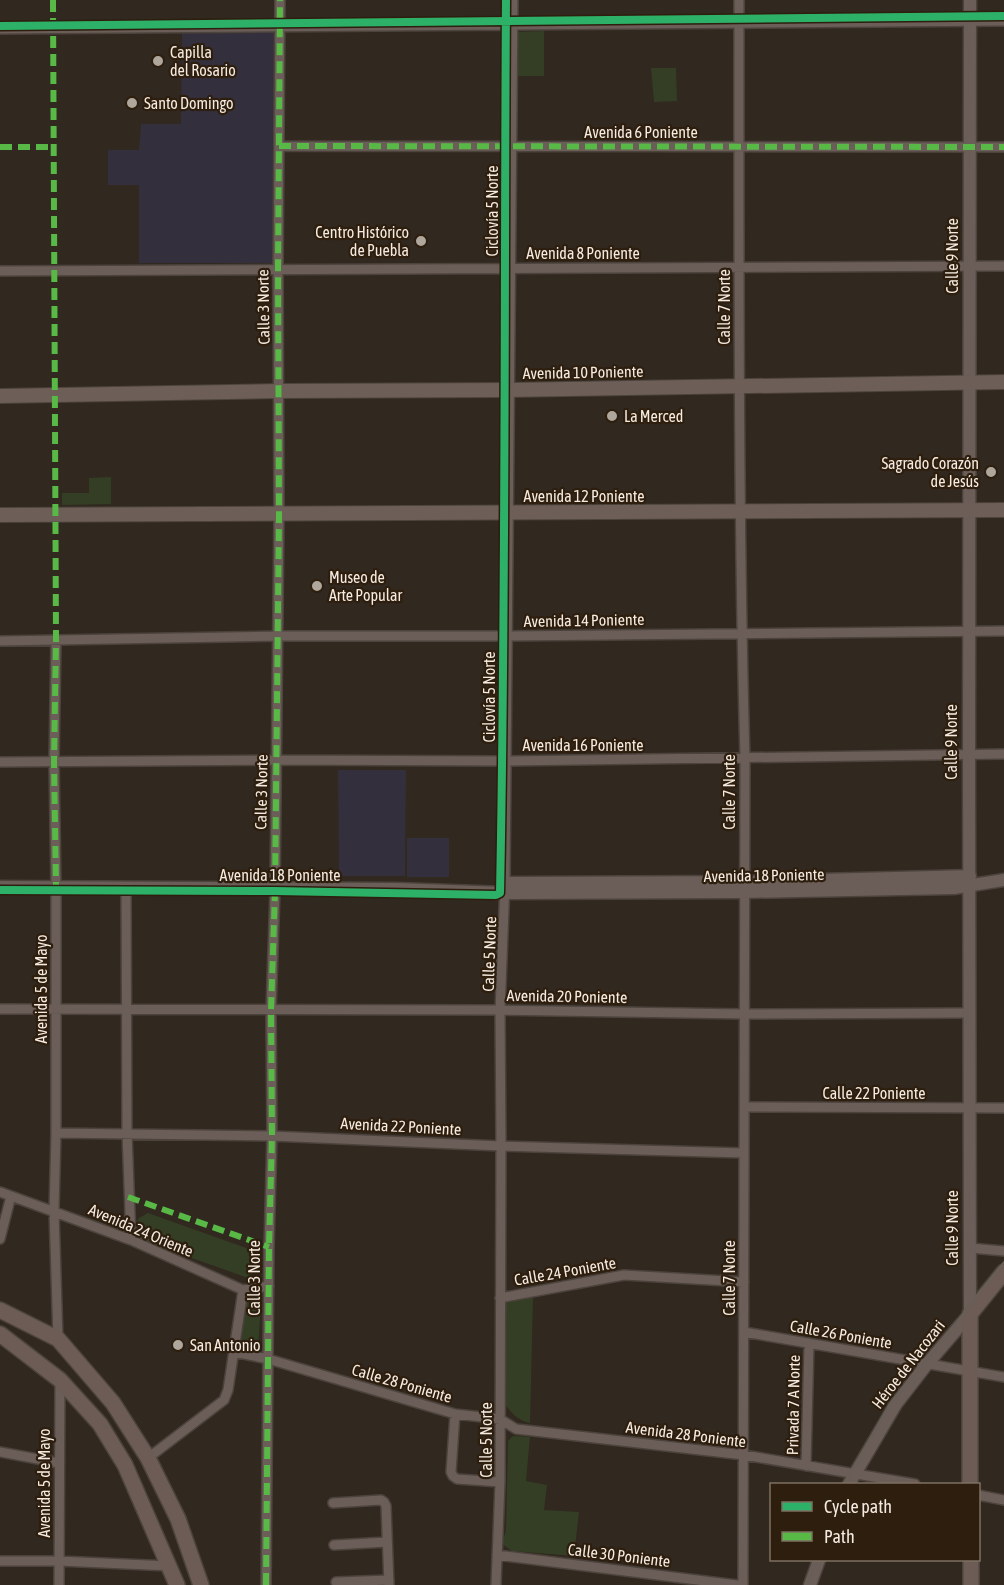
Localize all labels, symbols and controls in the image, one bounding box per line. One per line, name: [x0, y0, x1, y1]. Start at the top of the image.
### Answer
place label: Capilla del Rosario: [170, 43, 236, 79]
marker: Capilla del Rosario: [151, 54, 165, 68]
place label: Santo Domingo: [144, 94, 234, 113]
marker: Santo Domingo: [125, 96, 139, 110]
street label: Avenida 6 Poniente: [584, 123, 698, 141]
street label: Ciclovía 5 Norte: [483, 165, 501, 257]
street label: Calle 9 Norte: [943, 218, 961, 294]
place label: Centro Histórico de Puebla: [315, 223, 409, 259]
marker: Centro Histórico de Puebla: [414, 234, 428, 248]
street label: Avenida 8 Poniente: [526, 244, 640, 262]
street label: Calle 3 Norte: [253, 269, 273, 345]
street label: Calle 7 Norte: [715, 269, 733, 345]
street label: Avenida 10 Poniente: [522, 362, 644, 382]
place label: La Merced: [624, 407, 683, 425]
marker: La Merced: [605, 409, 619, 423]
place label: Sagrado Corazón de Jesús: [881, 454, 979, 490]
marker: Sagrado Corazón de Jesús: [984, 465, 998, 479]
street label: Avenida 12 Poniente: [524, 487, 644, 505]
place label: Museo de Arte Popular: [329, 568, 402, 605]
marker: Museo de Arte Popular: [310, 579, 324, 593]
street label: Avenida 14 Poniente: [523, 610, 645, 630]
street label: Ciclovía 5 Norte: [480, 651, 498, 743]
street label: Calle 9 Norte: [942, 704, 960, 780]
street label: Avenida 16 Poniente: [523, 736, 643, 754]
street label: Calle 3 Norte: [251, 754, 271, 830]
street label: Calle 7 Norte: [720, 754, 738, 830]
street label: Avenida 18 Poniente: [703, 865, 825, 885]
street label: Avenida 18 Poniente: [220, 866, 340, 884]
street label: Calle 5 Norte: [479, 916, 499, 992]
street label: Avenida 5 de Mayo: [32, 934, 51, 1044]
street label: Avenida 20 Poniente: [506, 986, 628, 1006]
street label: Calle 22 Poniente: [822, 1084, 926, 1102]
street label: Avenida 22 Poniente: [340, 1114, 462, 1138]
street label: Calle 9 Norte: [943, 1190, 961, 1266]
street label: Avenida 24 Oriente: [86, 1200, 196, 1260]
street label: Calle 3 Norte: [245, 1240, 263, 1316]
street label: Calle 7 Norte: [720, 1240, 738, 1316]
street label: Calle 24 Poniente: [513, 1253, 617, 1289]
street label: Calle 26 Poniente: [789, 1316, 893, 1352]
street label: Héroe de Nacozari: [868, 1316, 948, 1412]
place label: San Antonio: [190, 1336, 261, 1354]
marker: San Antonio: [171, 1338, 185, 1352]
street label: Privada 7 A Norte: [783, 1355, 803, 1455]
street label: Calle 28 Poniente: [350, 1360, 454, 1406]
street label: Calle 5 Norte: [477, 1402, 495, 1478]
street label: Avenida 28 Poniente: [625, 1418, 747, 1450]
street label: Avenida 5 de Mayo: [35, 1428, 54, 1538]
legend: [770, 1483, 980, 1561]
text: Cycle path: [824, 1496, 892, 1517]
text: Path: [824, 1526, 855, 1547]
street label: Calle 30 Poniente: [567, 1540, 671, 1570]

